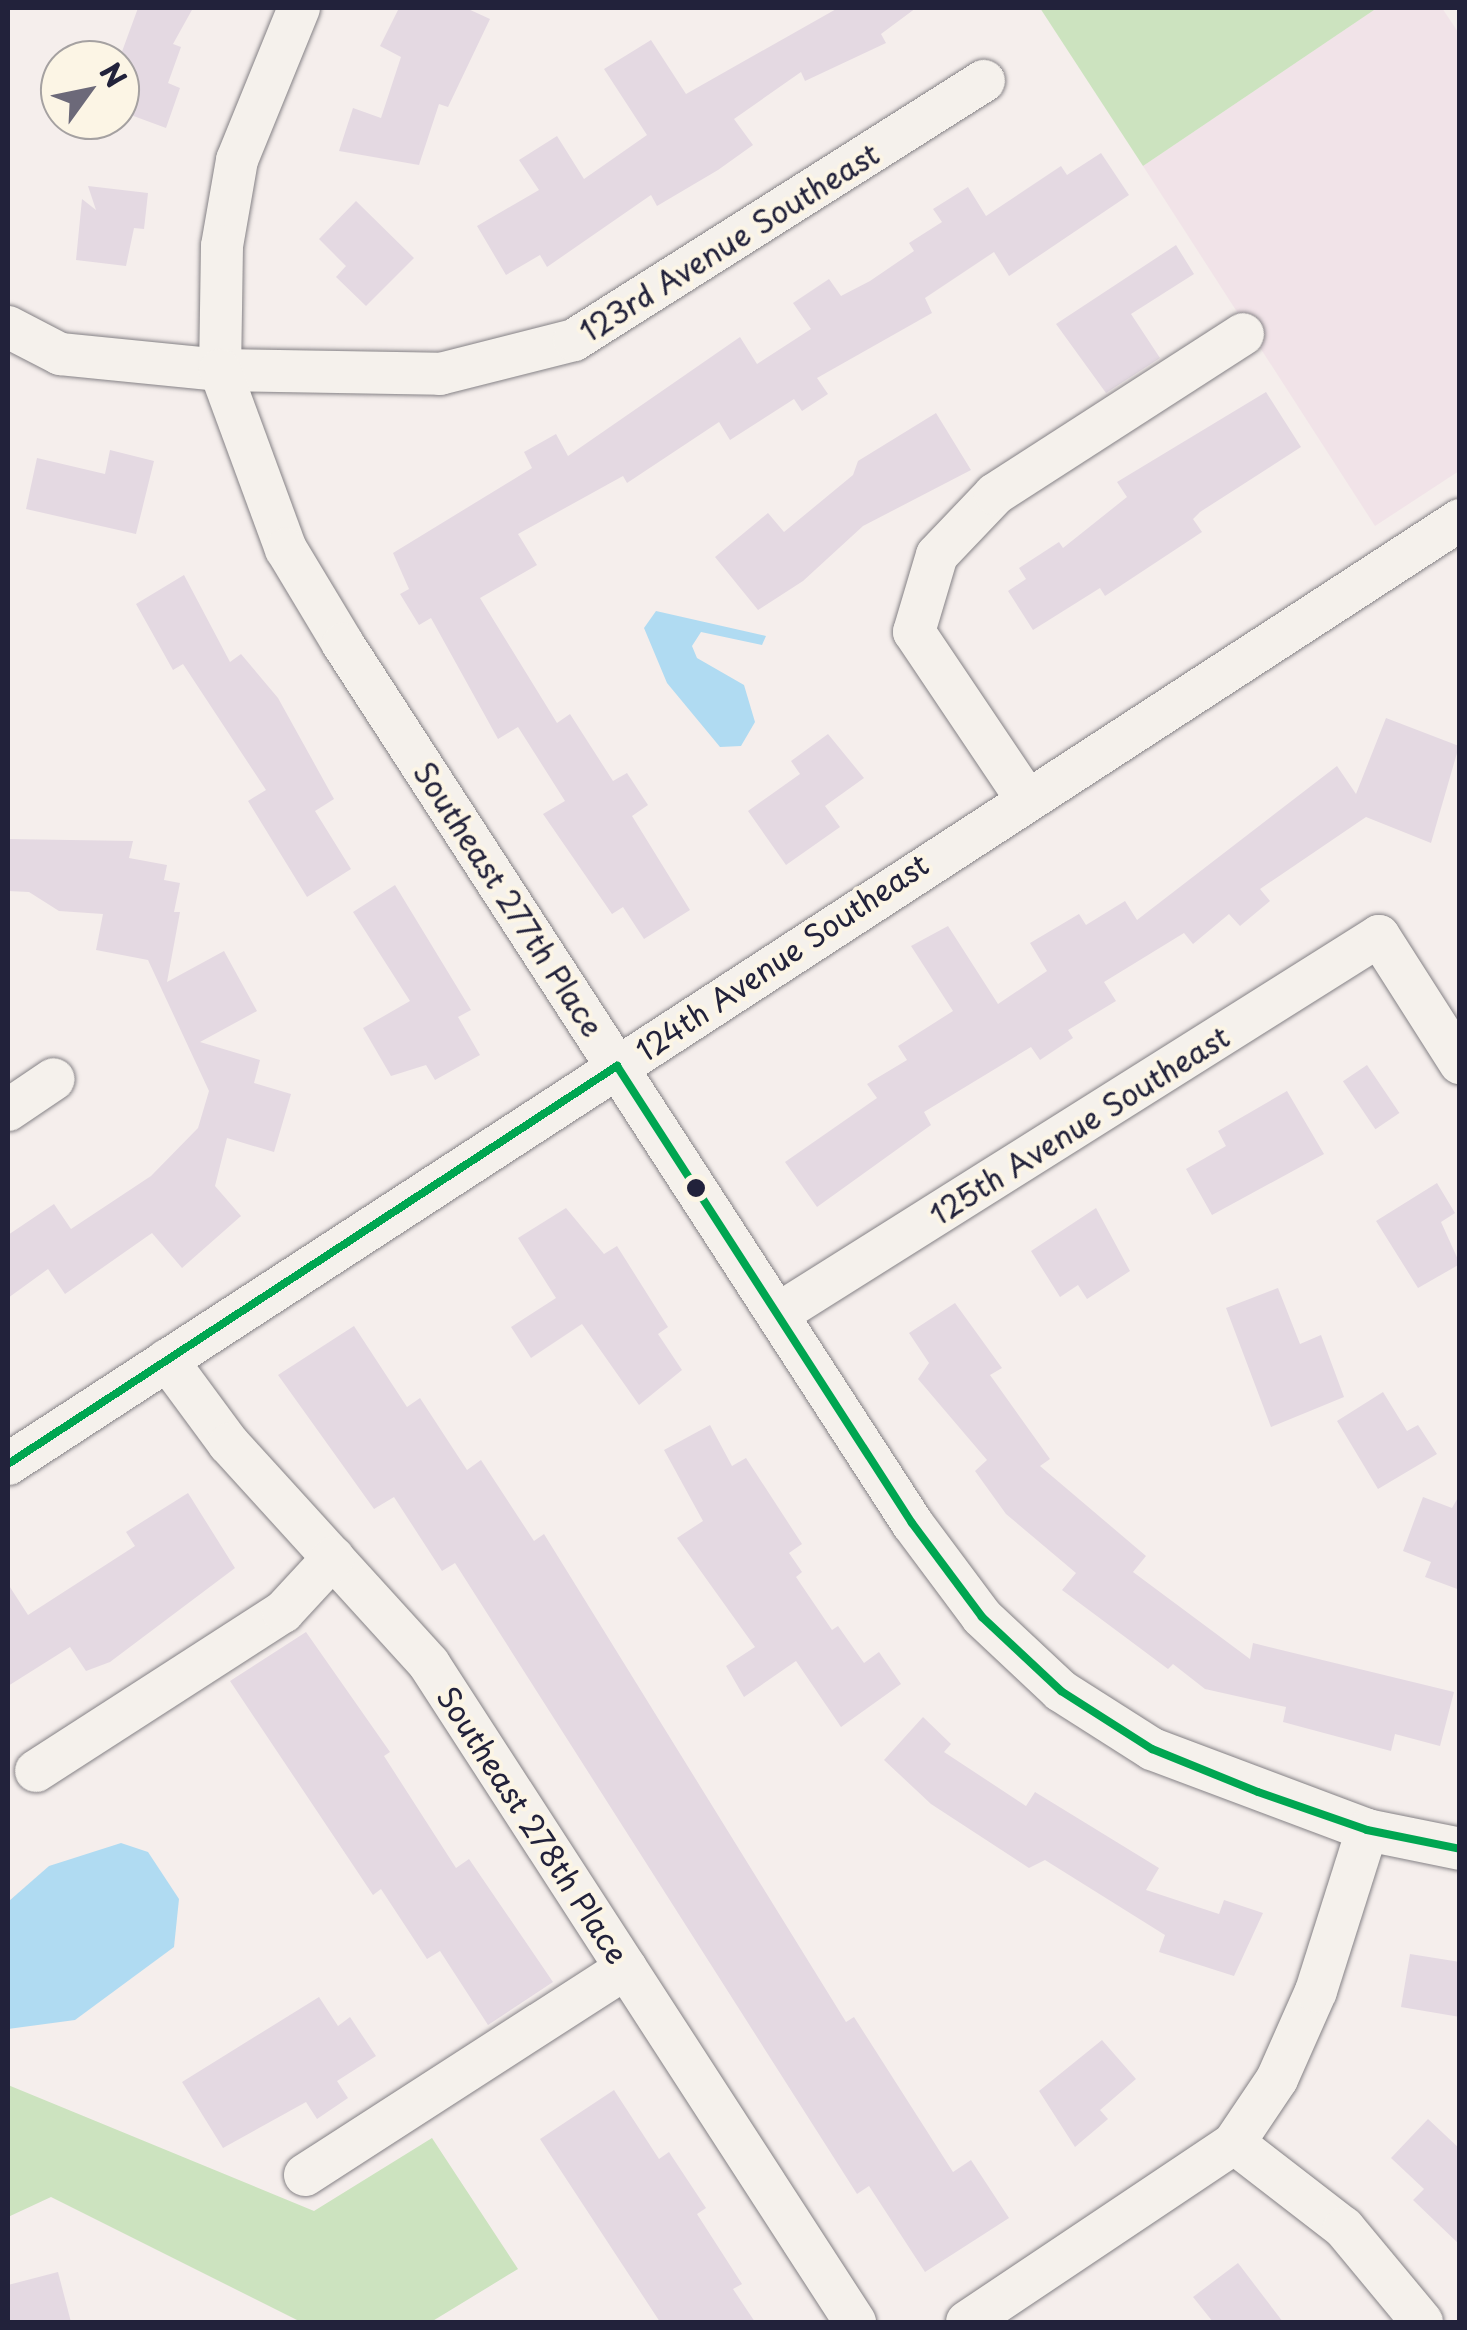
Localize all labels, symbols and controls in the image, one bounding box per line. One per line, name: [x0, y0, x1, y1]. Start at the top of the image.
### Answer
north arrow: [40, 40, 140, 140]
text: N: [90, 53, 138, 95]
street label: 123rd Avenue Southeast: [572, 135, 886, 349]
street label: Southeast 277th Place: [407, 755, 611, 1043]
street label: 124th Avenue Southeast: [629, 846, 935, 1068]
street label: 125th Avenue Southeast: [923, 1018, 1235, 1232]
unlabelled marker: [686, 1178, 706, 1198]
street label: Southeast 278th Place: [430, 1680, 636, 1970]

